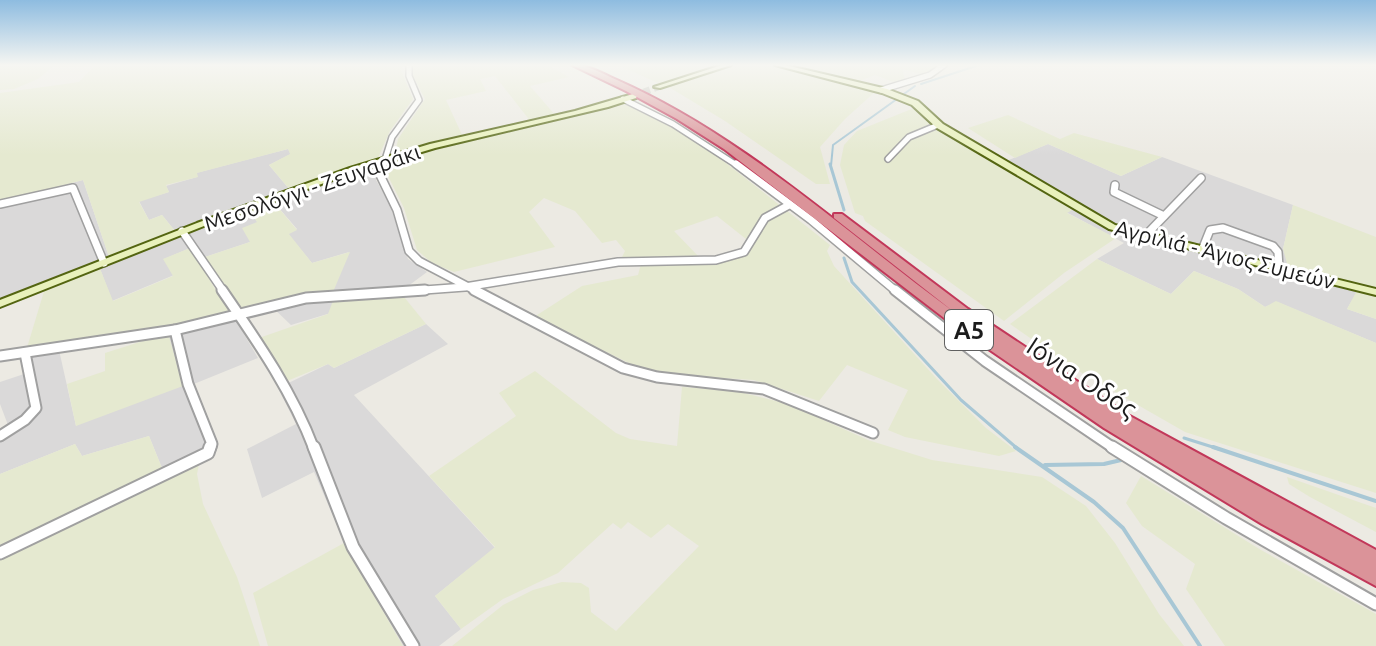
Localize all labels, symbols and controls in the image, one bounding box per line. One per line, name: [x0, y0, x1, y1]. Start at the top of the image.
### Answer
street label: Μεσολόγγι - Ζευγαράκι: [201, 138, 424, 236]
street label: Αγριλιά - Άγιος Συμεών: [1112, 215, 1338, 294]
road number: Α5: [945, 310, 993, 350]
street label: Ιόνια Οδός: [1021, 331, 1142, 424]

